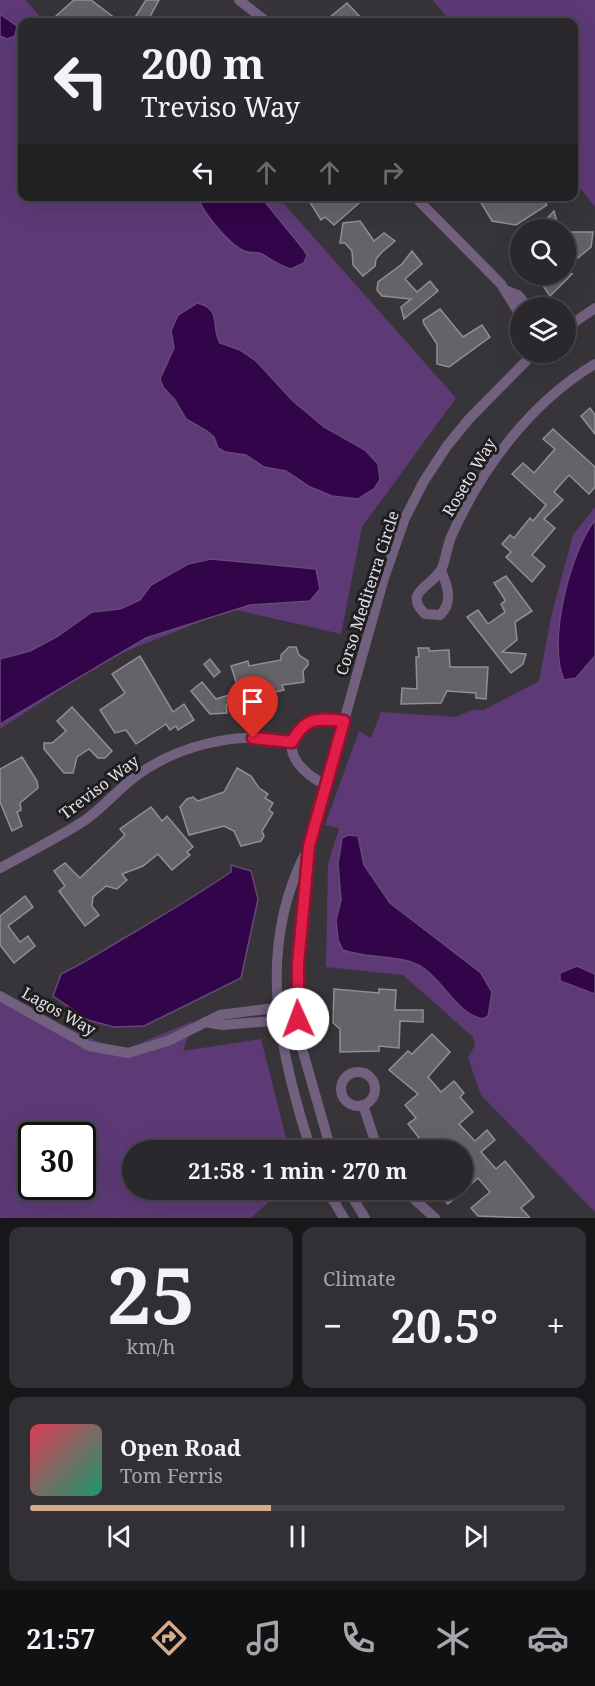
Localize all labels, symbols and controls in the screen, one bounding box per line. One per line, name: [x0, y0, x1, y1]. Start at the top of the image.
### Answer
text: 200 m: [141, 34, 265, 91]
icon: left: [42, 42, 120, 120]
text: Treviso Way: [141, 88, 300, 125]
icon: left: [187, 156, 220, 189]
icon: ahead: [250, 156, 283, 189]
icon: ahead: [313, 156, 346, 189]
icon: right: [376, 156, 409, 189]
map controls: [510, 219, 576, 363]
button: search: [510, 219, 576, 285]
button: layers: [510, 297, 576, 363]
street label: Roseto Way: [437, 433, 502, 520]
street label: Corso Mediterra Circle: [330, 508, 404, 678]
pin: [227, 676, 278, 738]
icon: arrive: [236, 685, 269, 718]
street label: Treviso Way: [55, 749, 144, 824]
street label: Lagos Way: [18, 982, 101, 1041]
position arrow: [266, 987, 330, 1051]
speed limit sign: 30: [18, 1122, 96, 1200]
text: 21:58 · 1 min · 270 m: [188, 1155, 407, 1185]
text: 25: [107, 1241, 195, 1347]
text: Climate: [323, 1265, 396, 1292]
text: 20.5°: [391, 1295, 498, 1356]
text: −: [323, 1303, 342, 1348]
text: +: [547, 1303, 565, 1348]
text: km/h: [126, 1333, 176, 1360]
text: Open Road: [120, 1432, 241, 1462]
text: Tom Ferris: [120, 1462, 223, 1489]
icon: previous: [103, 1520, 136, 1553]
icon: pause: [281, 1520, 314, 1553]
icon: next: [459, 1520, 492, 1553]
icon: directions: [148, 1617, 190, 1659]
icon: music: [243, 1617, 285, 1659]
icon: phone: [337, 1617, 379, 1659]
icon: climate: [432, 1617, 474, 1659]
icon: car: [527, 1617, 569, 1659]
text: 21:57: [26, 1620, 96, 1657]

